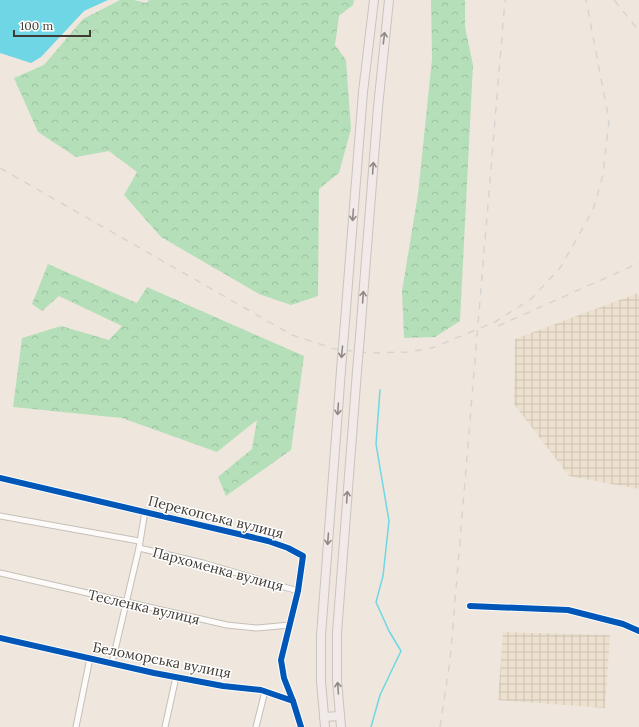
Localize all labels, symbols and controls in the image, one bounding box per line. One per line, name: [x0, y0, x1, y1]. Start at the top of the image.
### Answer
scale bar: [14, 12, 90, 38]
text: 100 m: [20, 18, 53, 33]
one-way arrow: [381, 32, 388, 45]
one-way arrow: [369, 162, 376, 175]
one-way arrow: [350, 208, 357, 221]
one-way arrow: [359, 291, 366, 304]
one-way arrow: [339, 345, 346, 358]
one-way arrow: [334, 402, 342, 415]
street label: Перекопська вулиця: [146, 491, 286, 543]
one-way arrow: [344, 491, 351, 504]
one-way arrow: [325, 532, 332, 545]
street label: Пархоменка вулиця: [151, 543, 285, 595]
street label: Тесленка вулиця: [86, 585, 202, 629]
street label: Беломорська вулиця: [91, 638, 233, 682]
one-way arrow: [334, 682, 341, 695]

